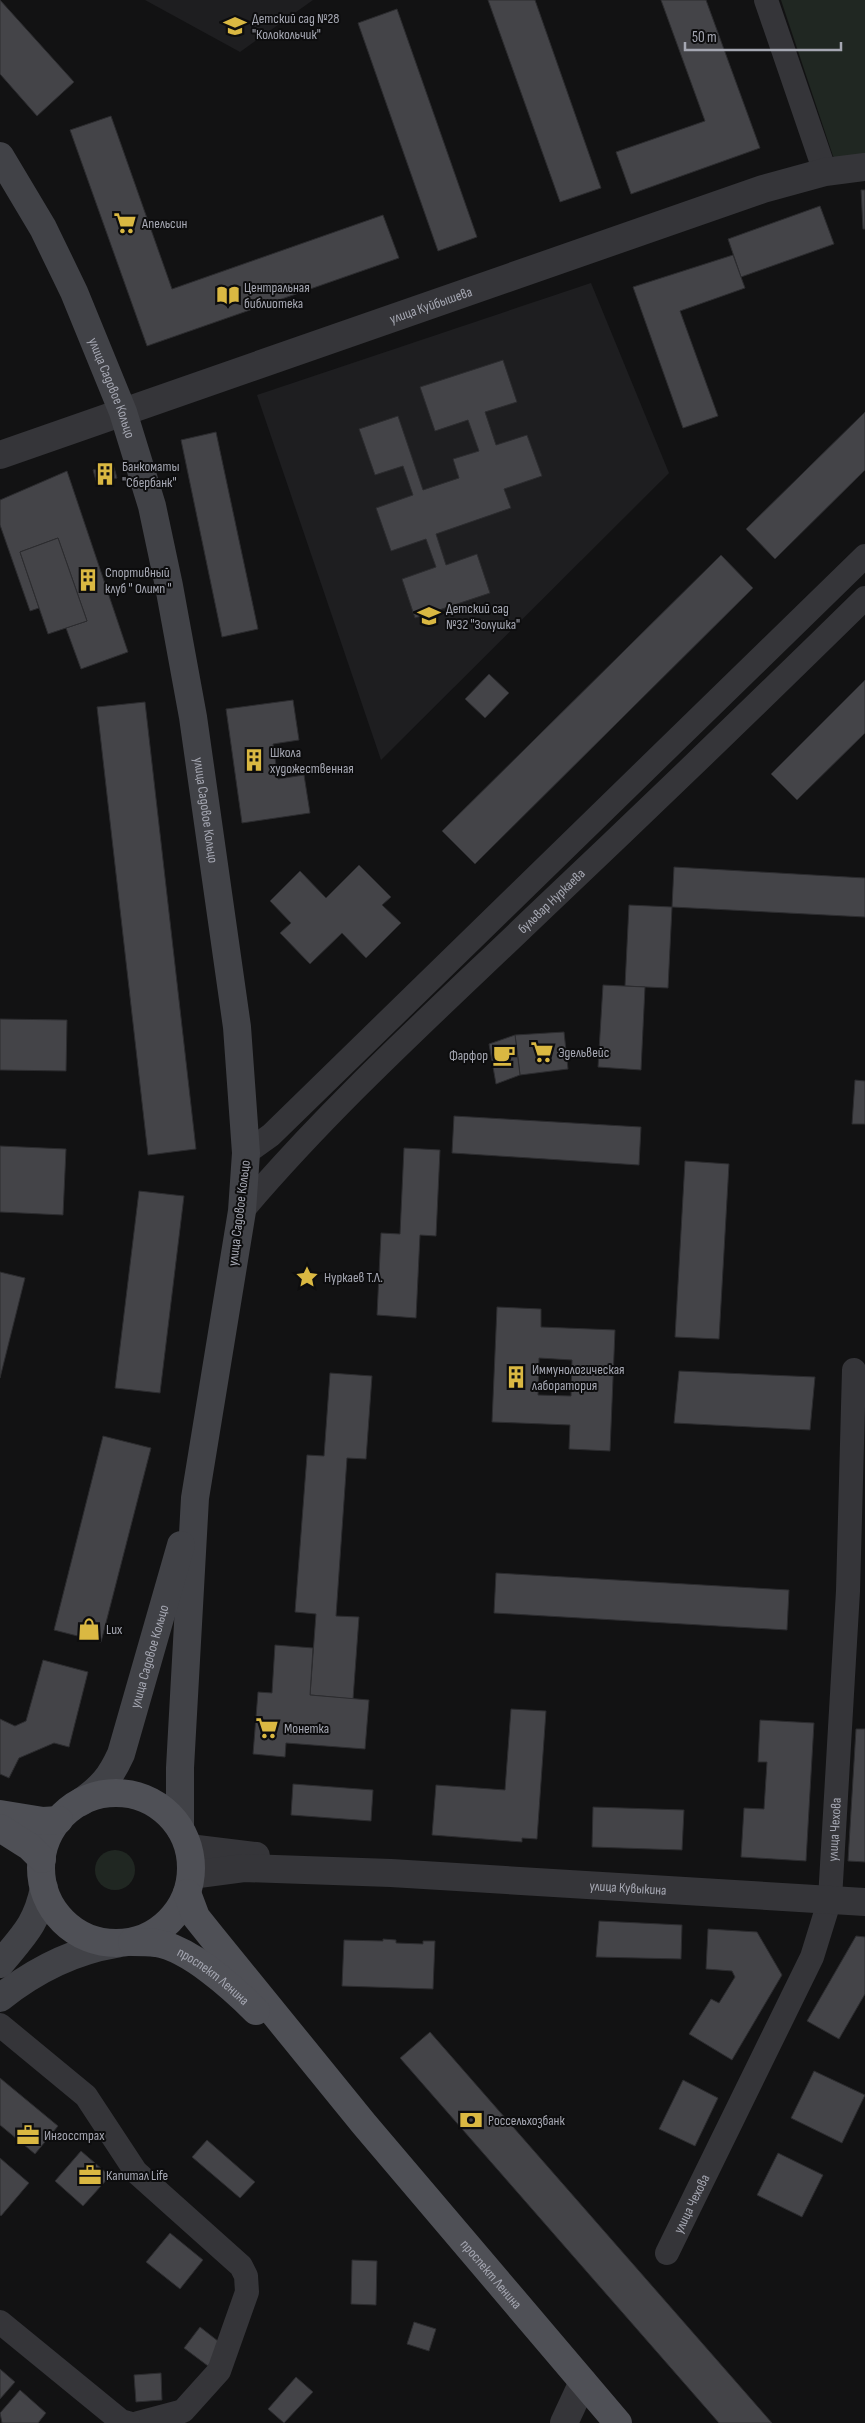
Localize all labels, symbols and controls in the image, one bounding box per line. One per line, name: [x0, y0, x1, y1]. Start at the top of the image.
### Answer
place label: Детский сад №28 "Колокольчик": [252, 10, 339, 43]
school or university icon: Детский сад №28 "Колокольчик": [222, 13, 248, 39]
scale bar: [685, 20, 841, 52]
text: 50 m: [692, 28, 717, 47]
supermarket icon: Апельсин: [112, 210, 138, 236]
place label: Апельсин: [141, 215, 188, 232]
place label: Центральная библиотека: [244, 279, 310, 312]
library icon: Центральная библиотека: [215, 282, 241, 308]
street label: улица Куйбышева: [387, 283, 474, 327]
street label: улица Садовое Кольцо: [85, 335, 139, 440]
place label: Банкоматы "Сбербанк": [122, 458, 179, 491]
building icon: Банкоматы "Сбербанк": [92, 461, 118, 487]
place label: Спортивный клуб " Олимп ": [105, 564, 172, 597]
building icon: Спортивный клуб " Олимп ": [75, 567, 101, 593]
place label: Детский сад №32 "Золушка": [446, 600, 520, 633]
school or university icon: Детский сад №32 "Золушка": [416, 603, 442, 629]
place label: Школа художественная: [270, 744, 354, 777]
building icon: Школа художественная: [241, 747, 267, 773]
street label: улица Садовое Кольцо: [190, 756, 222, 864]
street label: бульвар Нуркаева: [514, 865, 588, 937]
supermarket icon: Эдельвейс: [529, 1039, 555, 1065]
cafe icon: Фарфор: [491, 1042, 517, 1068]
place label: Эдельвейс: [558, 1044, 609, 1061]
place label: Фарфор: [449, 1047, 488, 1064]
street label: улица Садовое Кольцо: [224, 1159, 254, 1267]
place icon: Нуркаев Т.Л.: [294, 1264, 320, 1290]
place label: Нуркаев Т.Л.: [324, 1269, 383, 1286]
place label: Иммунологическая лаборатория: [532, 1361, 625, 1394]
building icon: Иммунологическая лаборатория: [503, 1364, 529, 1390]
street label: улица Садовое Кольцо: [126, 1603, 172, 1710]
shop icon: Lux: [76, 1616, 102, 1642]
place label: Lux: [106, 1621, 123, 1638]
supermarket icon: Монетка: [254, 1715, 280, 1741]
place label: Монетка: [284, 1720, 329, 1737]
street label: улица Чехова: [824, 1797, 844, 1862]
street label: улица Кувыкина: [589, 1877, 667, 1898]
street label: проспект Ленина: [175, 1943, 253, 2008]
bank icon: Россельхозбанк: [458, 2107, 484, 2133]
place label: Россельхозбанк: [488, 2112, 565, 2129]
office icon: Ингосстрах: [15, 2122, 41, 2148]
place label: Ингосстрах: [44, 2127, 105, 2144]
office icon: Капитал Life: [77, 2162, 103, 2188]
place label: Капитал Life: [106, 2167, 168, 2184]
street label: улица Чехова: [669, 2171, 713, 2236]
street label: проспект Ленина: [457, 2236, 526, 2312]

